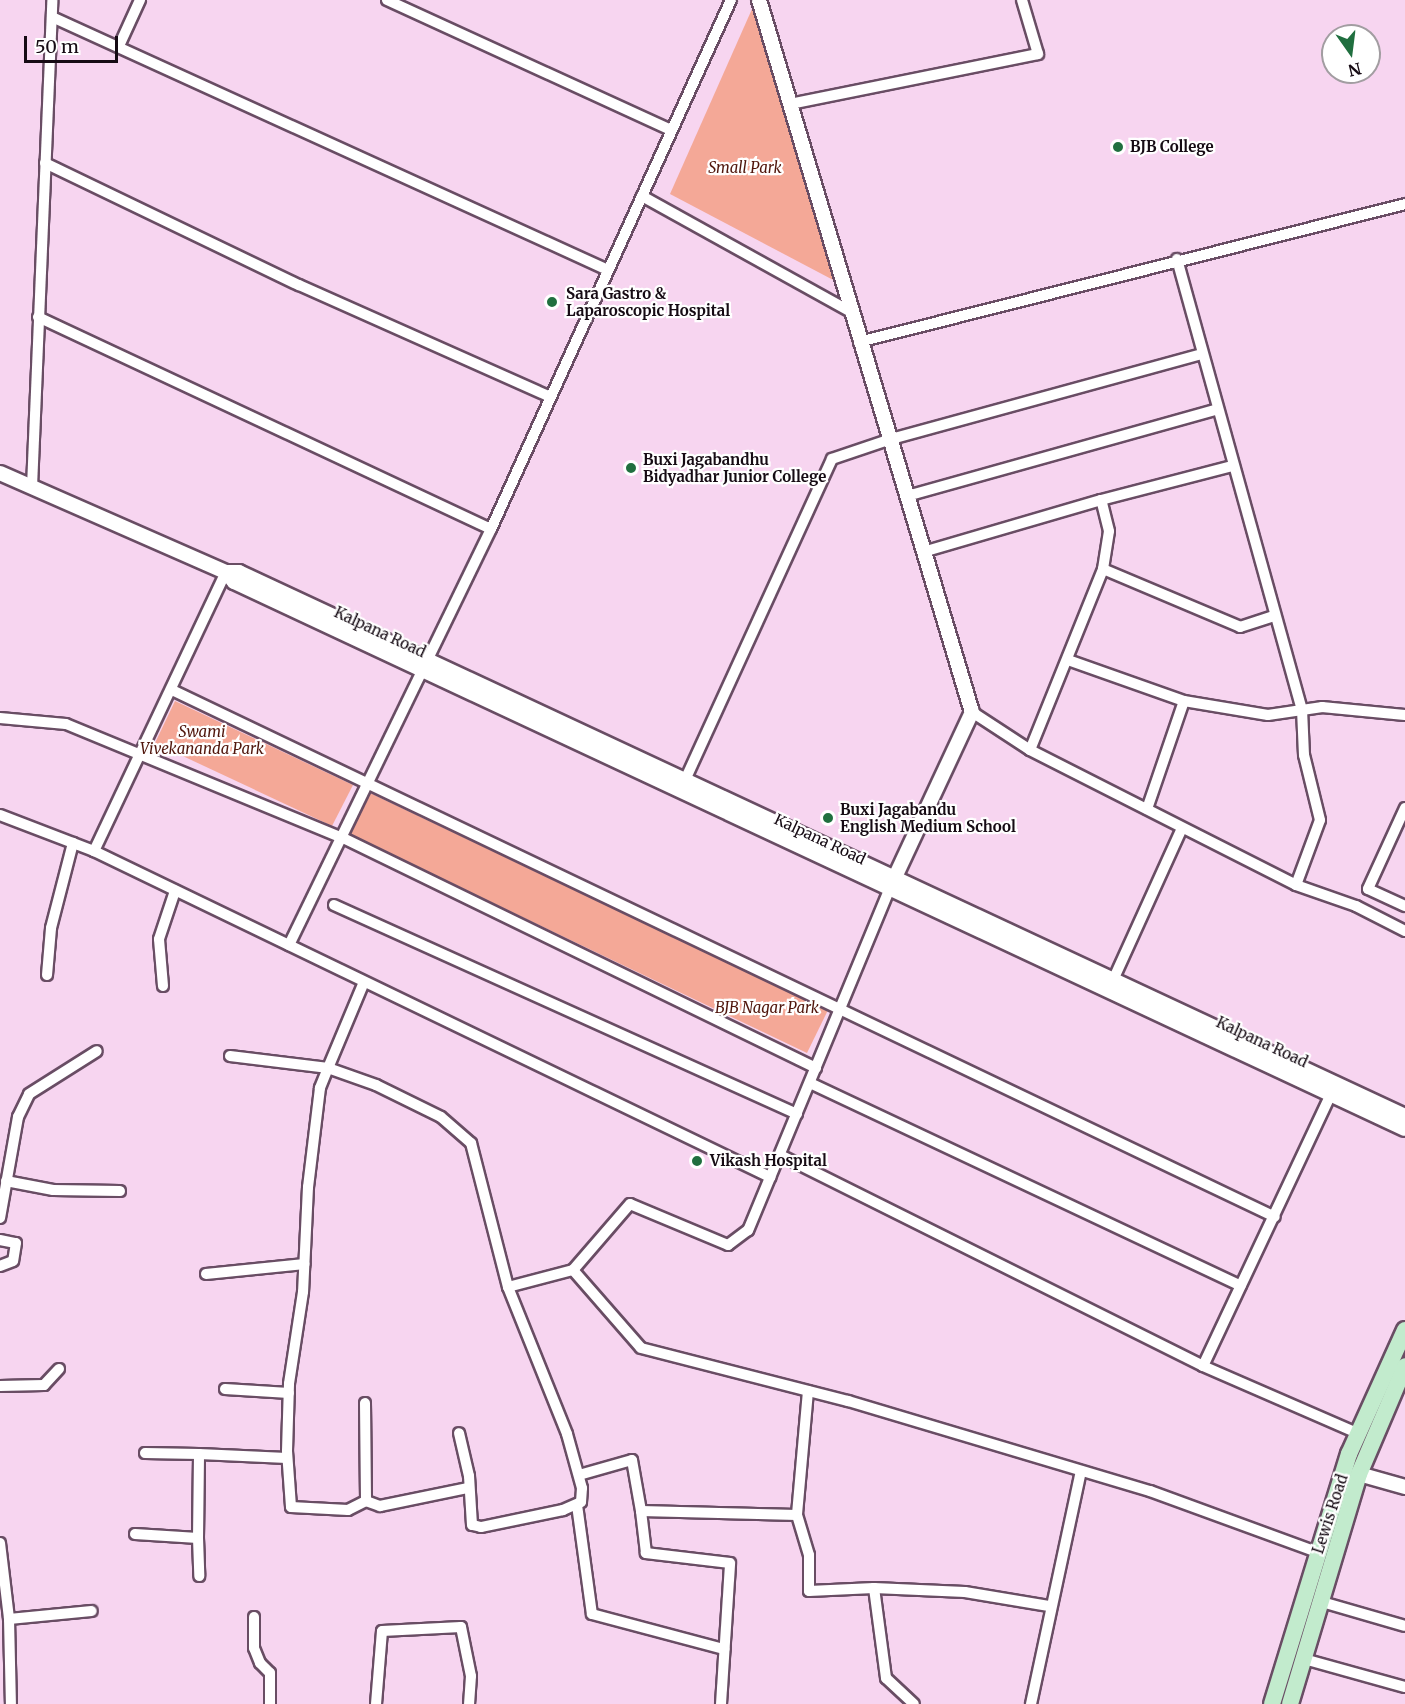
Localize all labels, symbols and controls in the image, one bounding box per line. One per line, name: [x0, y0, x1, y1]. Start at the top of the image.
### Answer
scale bar: [27, 24, 122, 62]
north arrow: [1321, 24, 1381, 84]
text: 50 m: [35, 35, 79, 58]
text: N: [1346, 58, 1363, 81]
place label: BJB College: [1130, 138, 1214, 156]
marker: BJB College: [1111, 140, 1125, 154]
park label: Small Park: [708, 159, 782, 177]
place label: Sara Gastro & Laparoscopic Hospital: [566, 284, 730, 319]
marker: Sara Gastro & Laparoscopic Hospital: [543, 293, 561, 311]
place label: Buxi Jagabandhu Bidyadhar Junior College: [643, 450, 826, 485]
marker: Buxi Jagabandhu Bidyadhar Junior College: [624, 461, 638, 475]
street label: Kalpana Road: [331, 603, 429, 661]
park label: Swami Vivekananda Park: [140, 722, 264, 757]
place label: Buxi Jagabandu English Medium School: [840, 800, 1016, 835]
street label: Kalpana Road: [771, 810, 869, 868]
marker: Buxi Jagabandu English Medium School: [821, 811, 835, 825]
park label: BJB Nagar Park: [715, 999, 819, 1017]
street label: Kalpana Road: [1213, 1013, 1311, 1071]
marker: Vikash Hospital: [688, 1152, 706, 1170]
place label: Vikash Hospital: [710, 1152, 827, 1170]
street label: Lewis Road: [1309, 1472, 1351, 1556]

